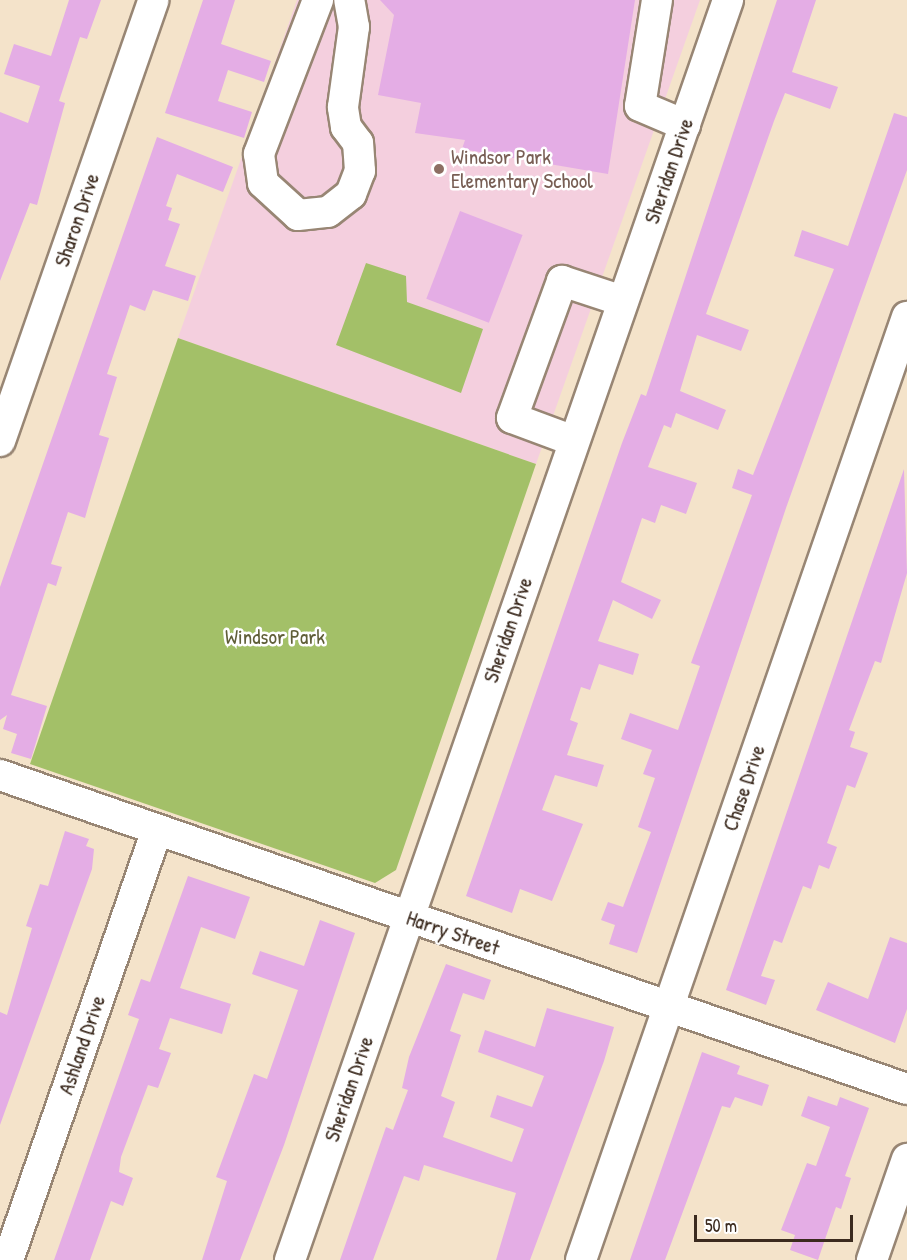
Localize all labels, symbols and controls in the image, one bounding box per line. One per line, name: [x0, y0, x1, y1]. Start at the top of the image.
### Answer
street label: Sheridan Drive: [639, 115, 699, 227]
place label: Windsor Park Elementary School: [451, 144, 593, 194]
marker: Windsor Park Elementary School: [432, 162, 446, 176]
street label: Sharon Drive: [49, 170, 105, 270]
street label: Sheridan Drive: [478, 574, 538, 686]
park label: Windsor Park: [225, 624, 325, 650]
street label: Chase Drive: [718, 742, 770, 834]
street label: Harry Street: [403, 905, 503, 961]
street label: Ashland Drive: [53, 992, 111, 1098]
street label: Sheridan Drive: [319, 1033, 379, 1145]
scale bar: [697, 1203, 856, 1241]
text: 50 m: [705, 1213, 737, 1238]

